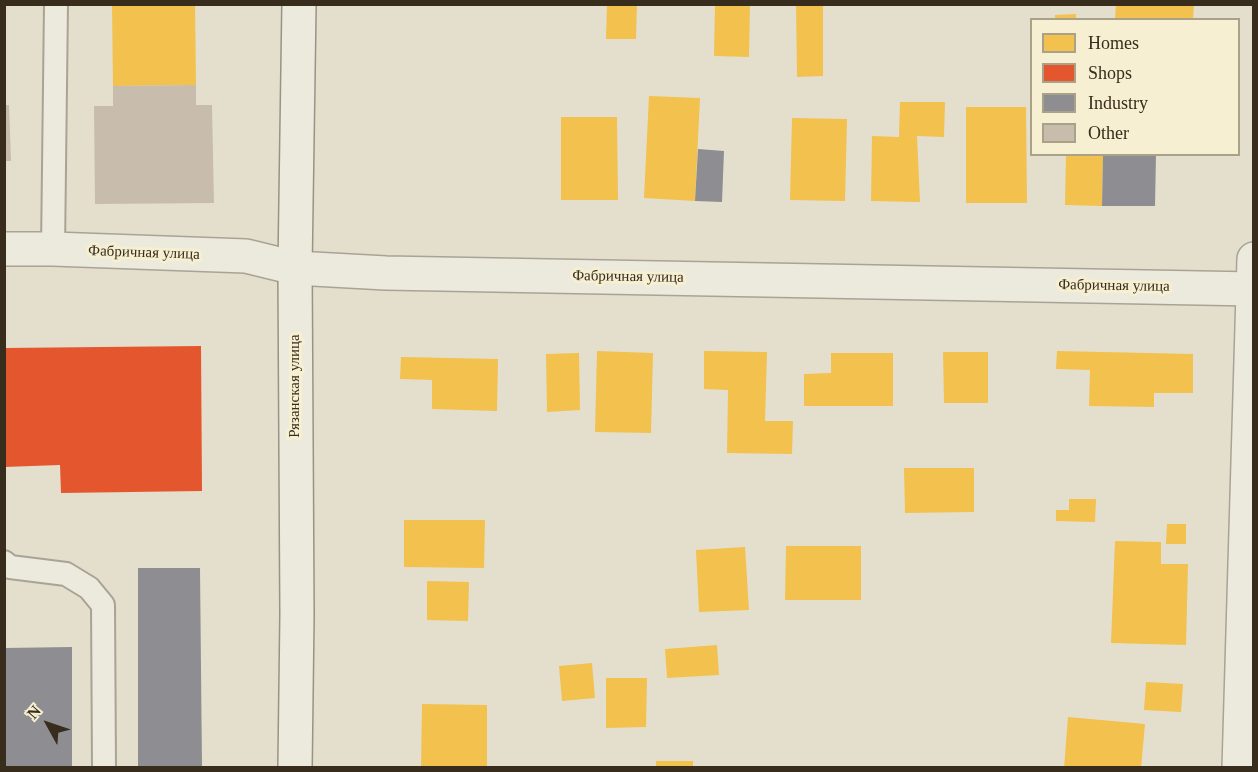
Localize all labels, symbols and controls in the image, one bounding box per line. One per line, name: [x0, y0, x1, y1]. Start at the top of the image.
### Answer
legend: [1030, 18, 1240, 156]
text: Homes: [1088, 33, 1139, 53]
text: Shops: [1088, 63, 1132, 83]
text: Industry: [1088, 93, 1148, 113]
text: Other: [1088, 123, 1129, 143]
street label: Фабричная улица: [88, 242, 200, 264]
street label: Фабричная улица: [572, 267, 684, 287]
street label: Фабричная улица: [1058, 276, 1170, 296]
street label: Рязанская улица: [286, 334, 304, 438]
north arrow: [18, 694, 78, 754]
text: N: [24, 702, 44, 722]

